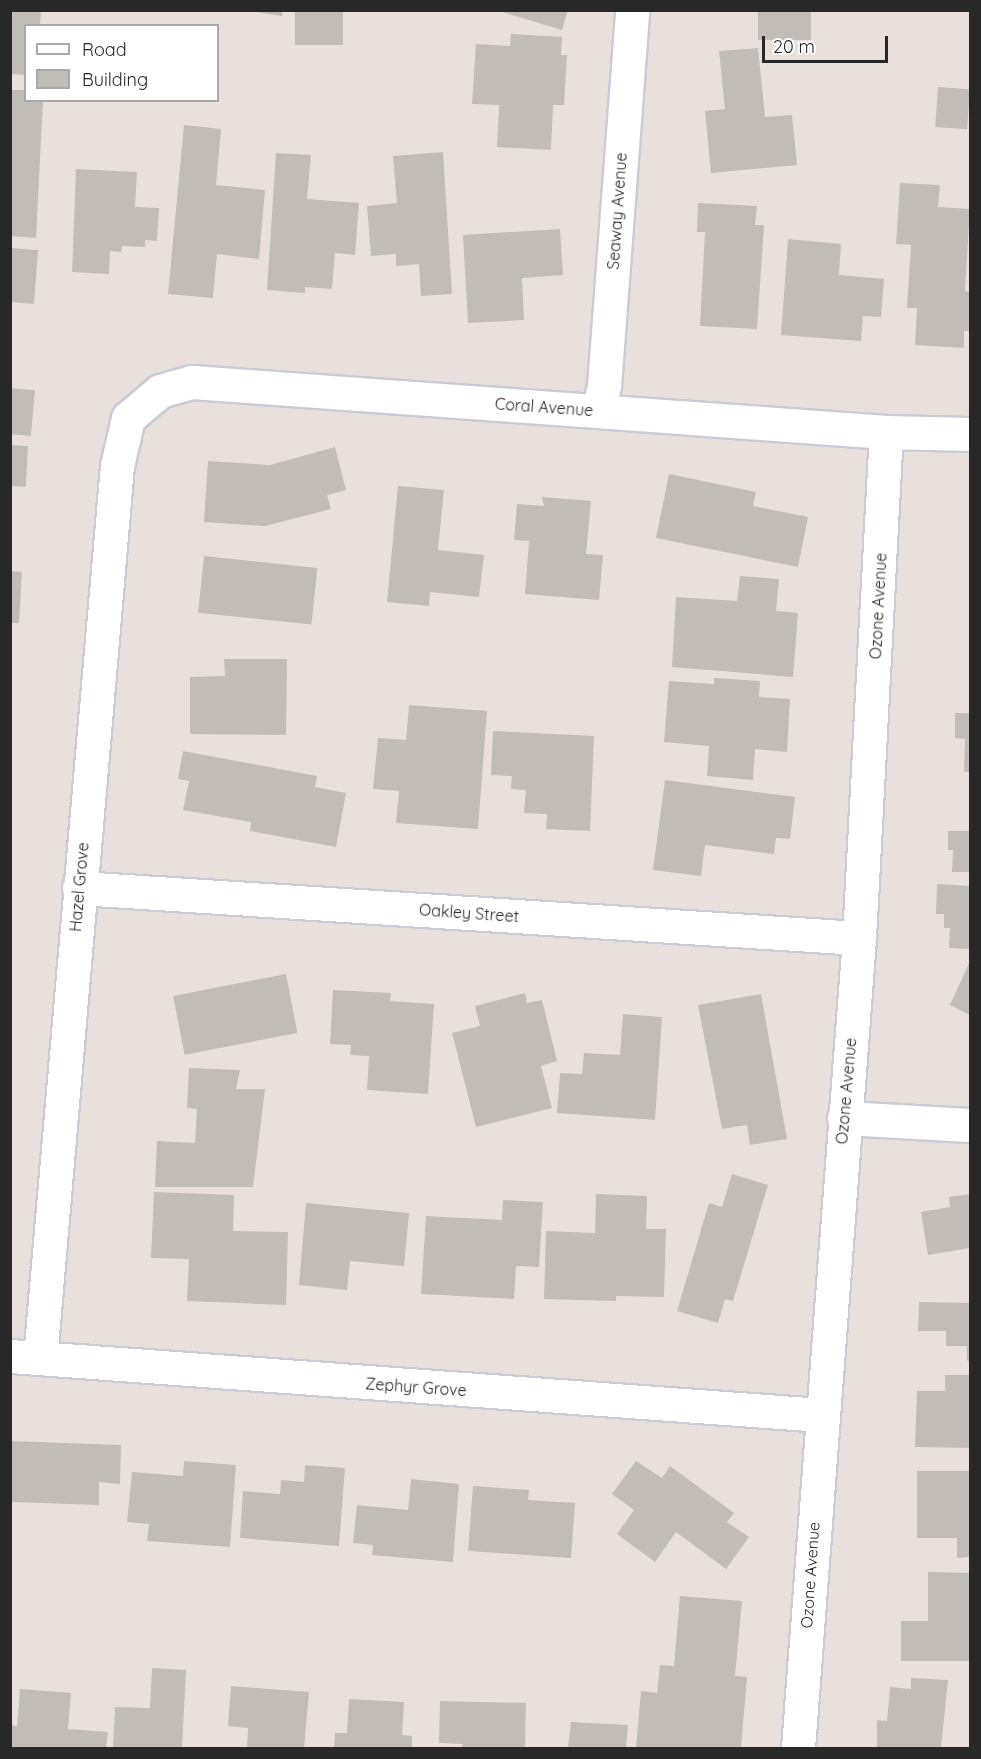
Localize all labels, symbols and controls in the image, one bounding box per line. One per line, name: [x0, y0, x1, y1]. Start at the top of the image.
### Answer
legend: [24, 24, 219, 102]
scale bar: [765, 24, 891, 62]
text: 20 m: [773, 35, 815, 58]
text: Road: [82, 38, 127, 61]
text: Building: [82, 68, 148, 91]
street label: Seaway Avenue: [603, 152, 631, 270]
street label: Coral Avenue: [494, 394, 594, 420]
street label: Ozone Avenue: [866, 552, 890, 660]
street label: Hazel Grove: [66, 841, 92, 933]
street label: Oakley Street: [418, 900, 520, 926]
street label: Ozone Avenue: [832, 1037, 860, 1145]
street label: Zephyr Grove: [365, 1374, 467, 1400]
street label: Ozone Avenue: [797, 1521, 823, 1629]

